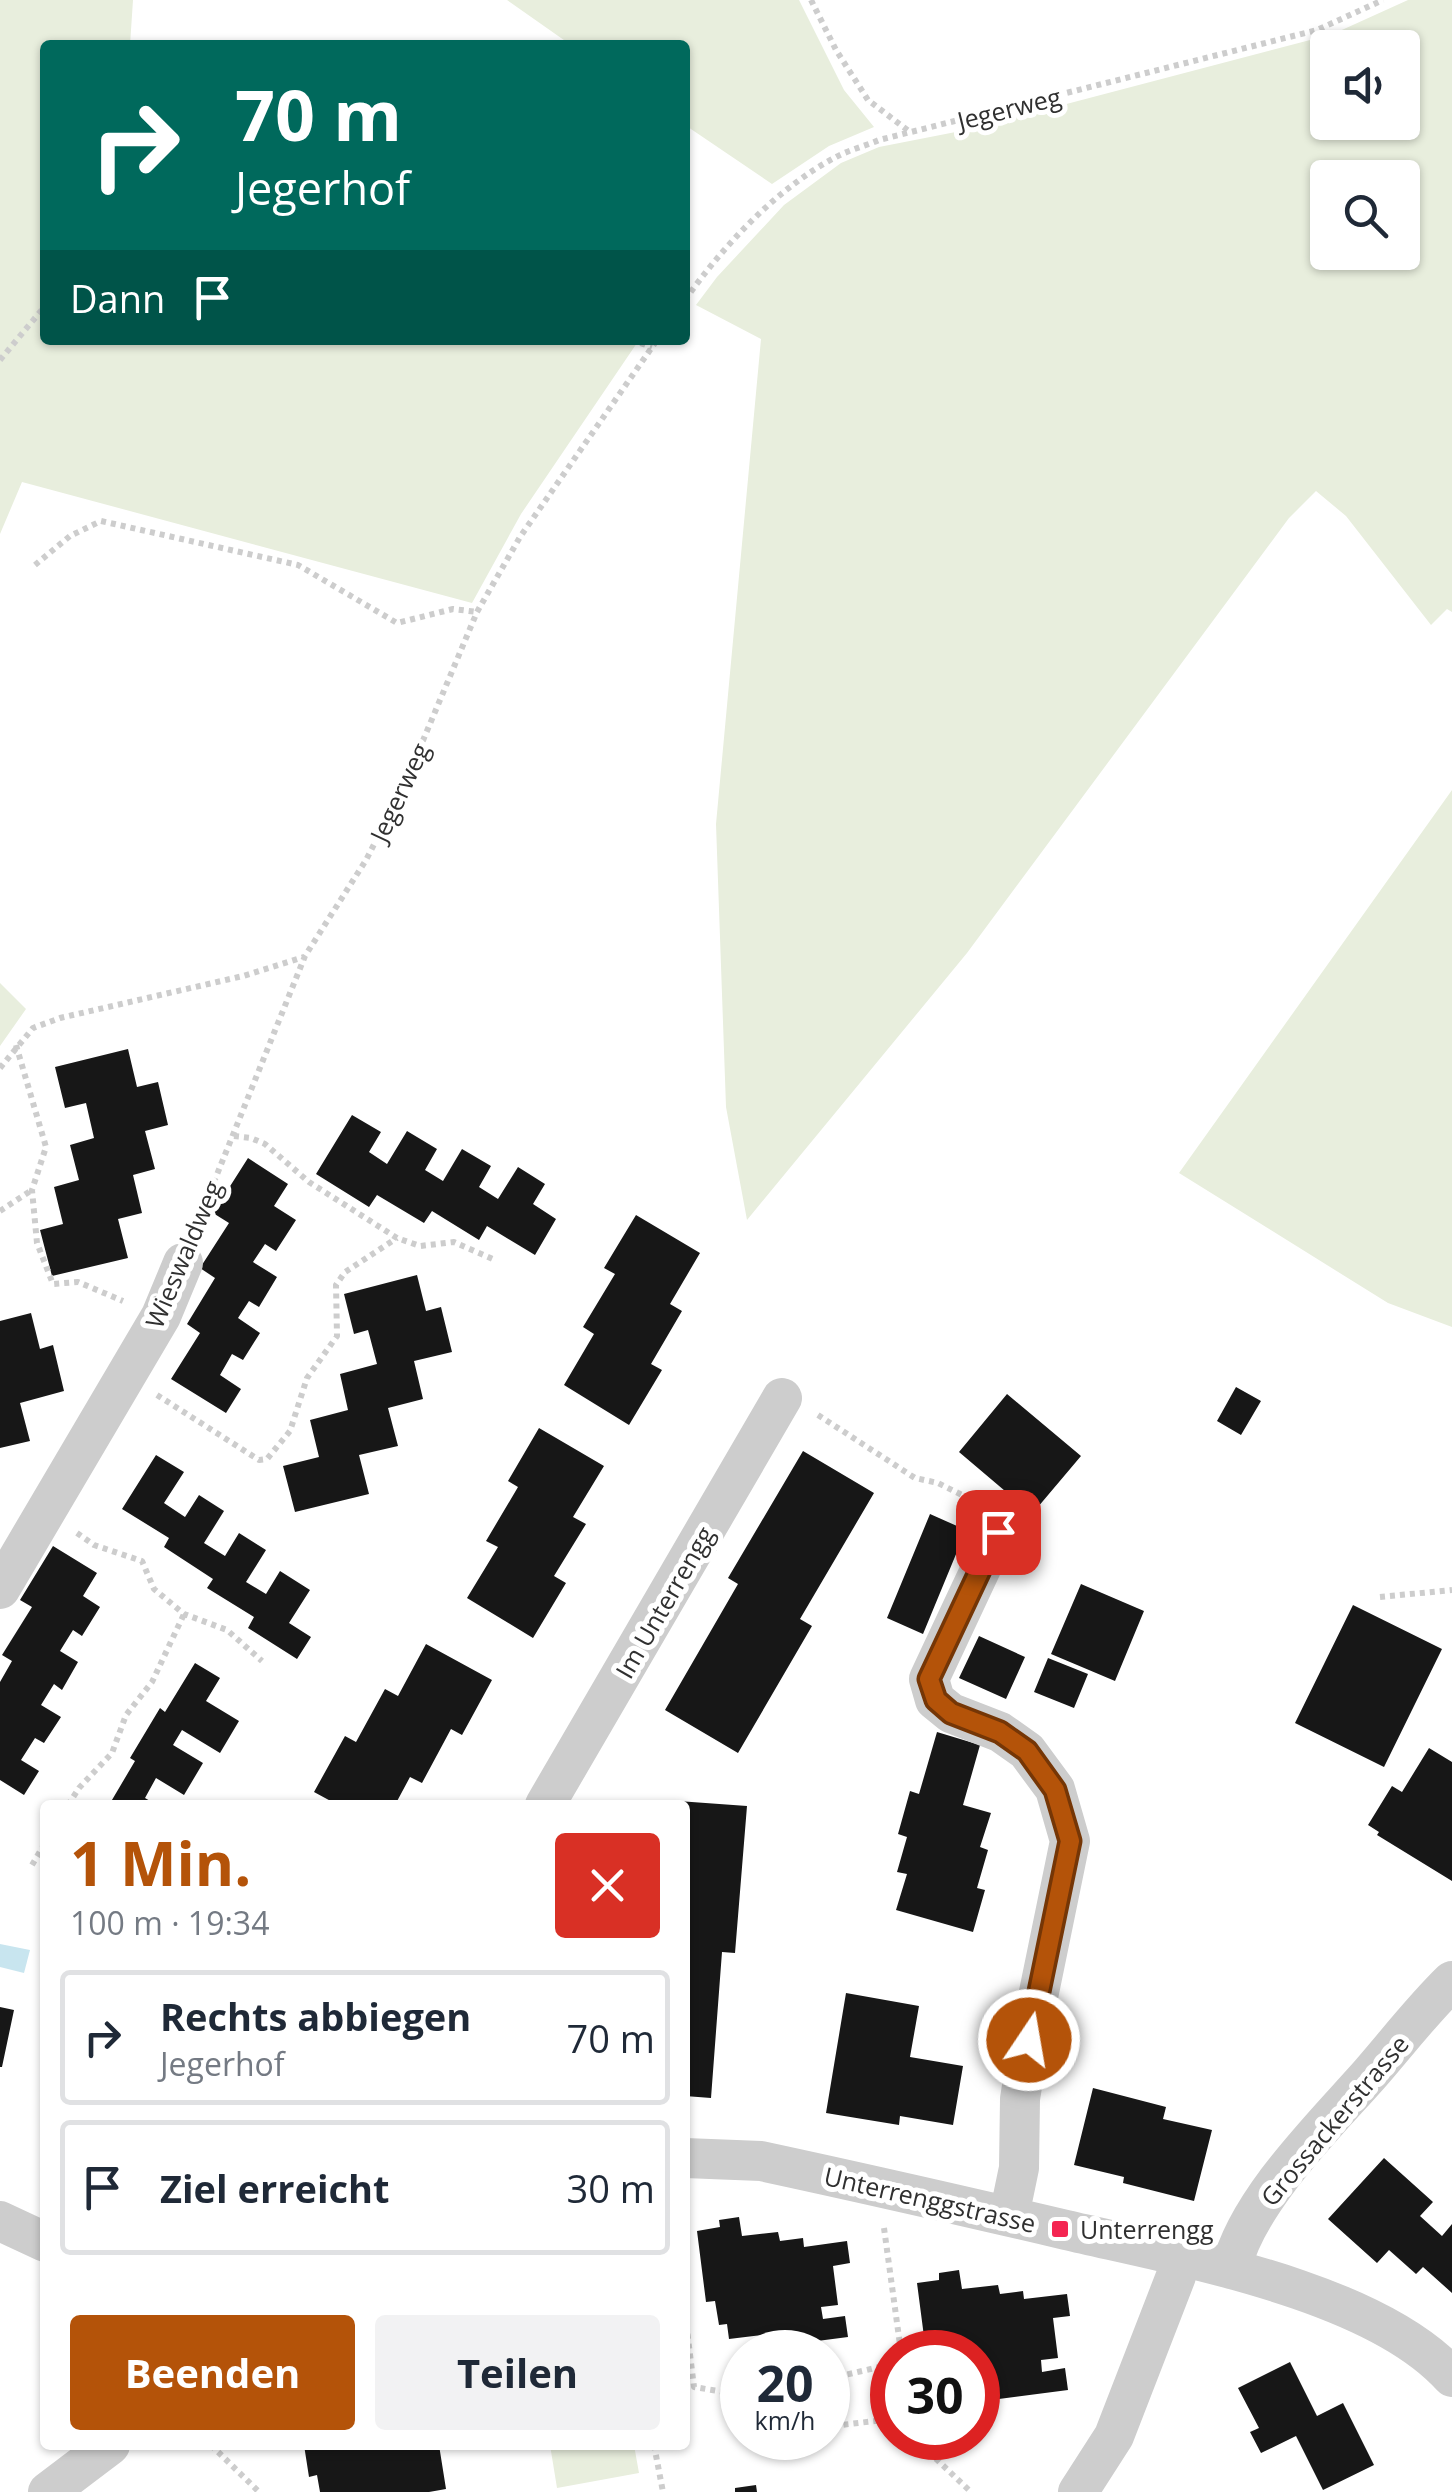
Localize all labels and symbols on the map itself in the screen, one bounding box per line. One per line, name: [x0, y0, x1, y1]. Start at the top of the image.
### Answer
street label: Jegerweg: [952, 79, 1065, 138]
street label: Jegerweg: [360, 737, 437, 849]
street label: Wieswaldweg: [137, 1175, 230, 1333]
pin: [956, 1490, 1041, 1575]
street label: Im Unterrengg: [607, 1519, 721, 1684]
position arrow: [977, 1988, 1081, 2092]
street label: Grossackerstrasse: [1252, 2027, 1416, 2213]
street label: Unterrenggstrasse: [821, 2158, 1039, 2240]
place label: Unterrengg: [1080, 2212, 1214, 2246]
marker: Unterrengg: [1049, 2218, 1071, 2240]
speed limit sign: 30: [870, 2330, 1000, 2460]

